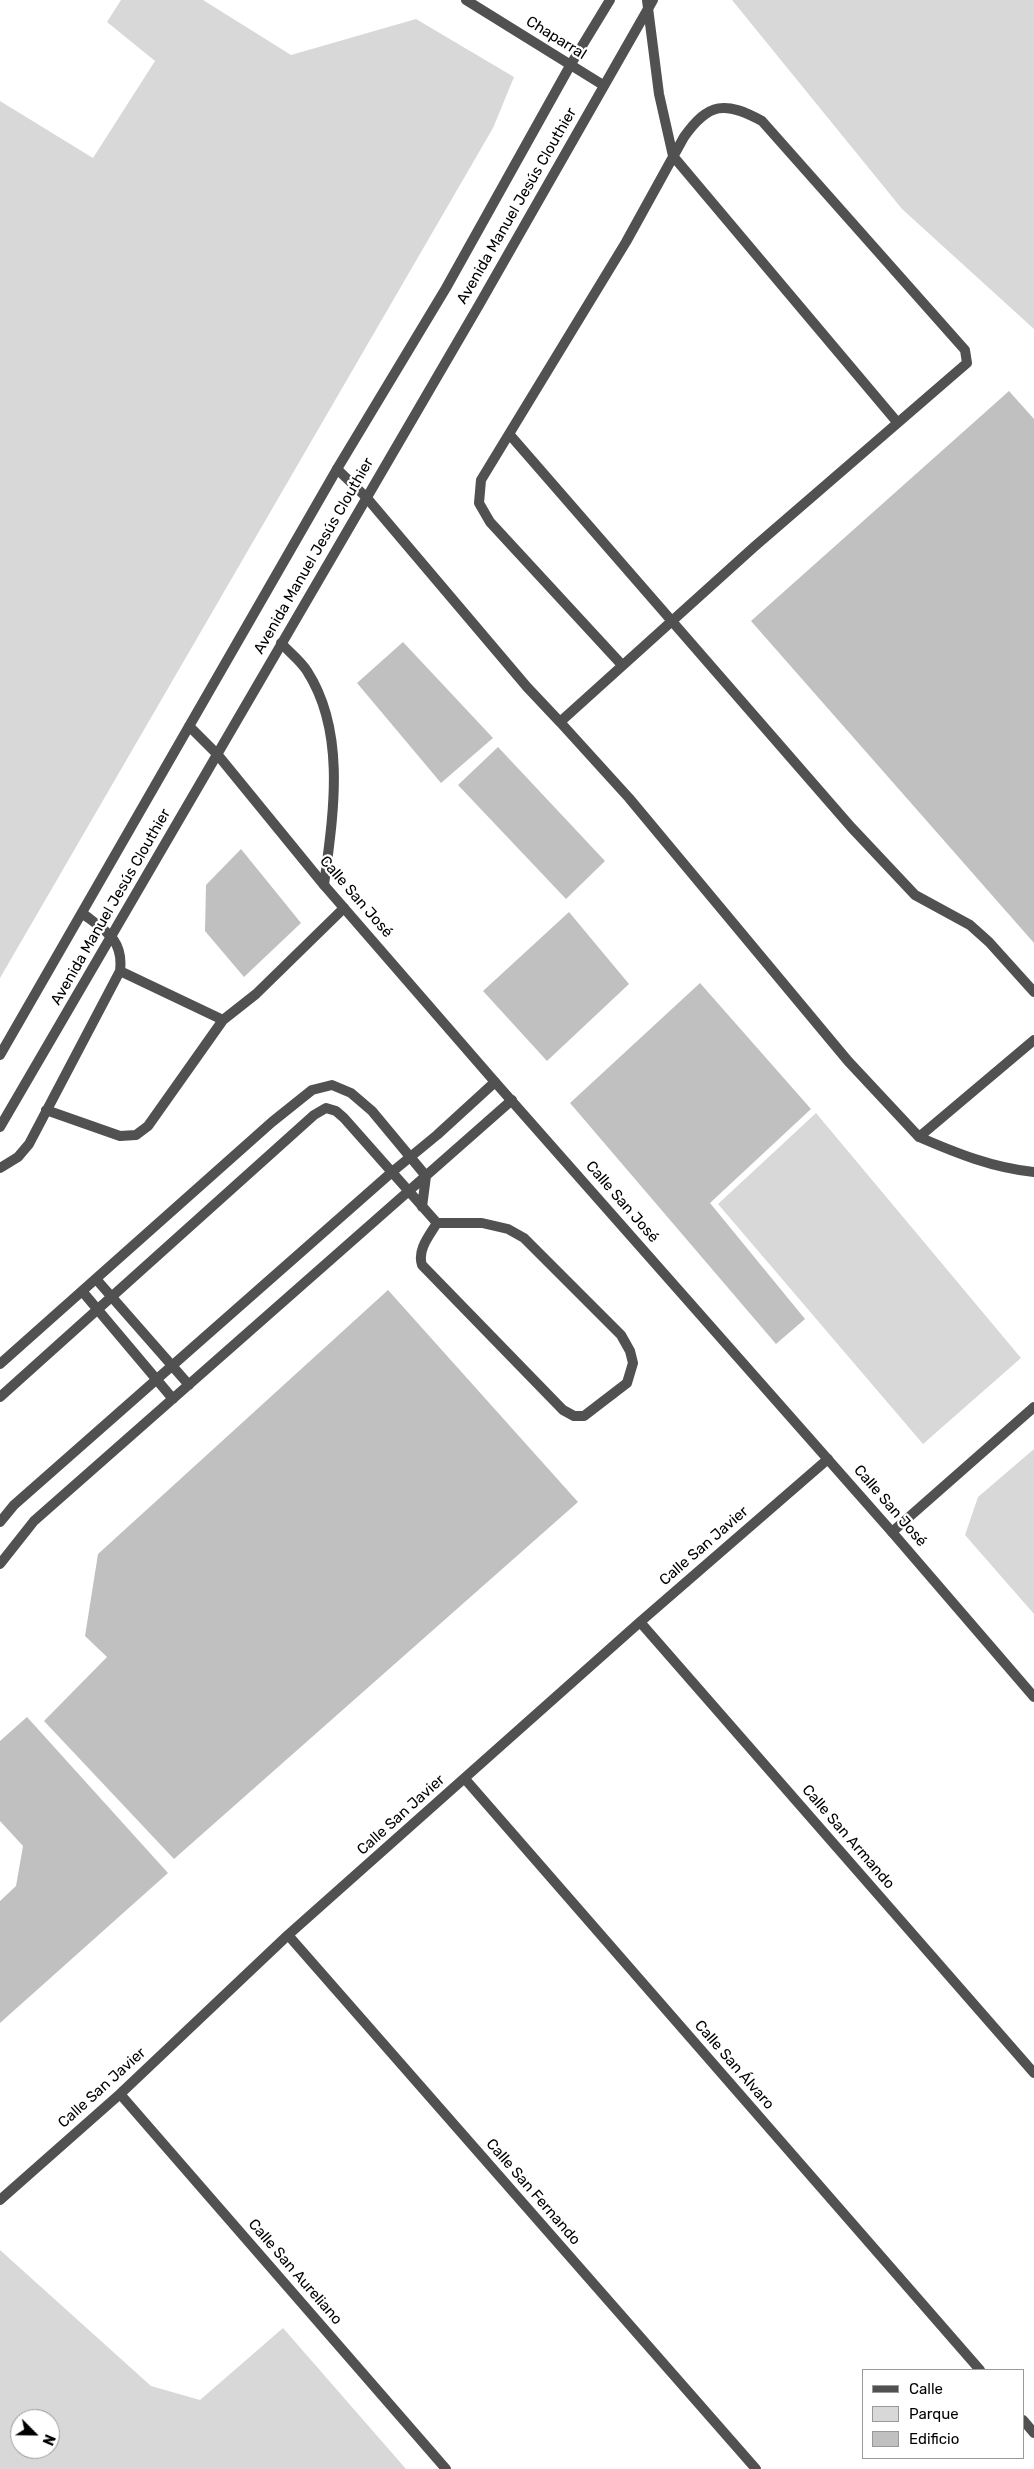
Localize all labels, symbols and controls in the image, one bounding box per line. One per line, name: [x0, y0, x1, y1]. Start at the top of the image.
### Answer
street label: Chaparral: [522, 12, 590, 64]
street label: Avenida Manuel Jesús Clouthier: [453, 105, 581, 307]
street label: Avenida Manuel Jesús Clouthier: [250, 455, 378, 657]
street label: Avenida Manuel Jesús Clouthier: [47, 806, 175, 1008]
street label: Calle San José: [316, 853, 396, 941]
street label: Calle San José: [582, 1158, 662, 1246]
street label: Calle San José: [850, 1462, 930, 1550]
street label: Calle San Javier: [656, 1503, 752, 1589]
street label: Calle San Javier: [353, 1771, 449, 1859]
street label: Calle San Armando: [798, 1781, 898, 1893]
street label: Calle San Álvaro: [690, 2017, 778, 2113]
street label: Calle San Javier: [54, 2044, 150, 2132]
street label: Calle San Fernando: [482, 2135, 584, 2249]
street label: Calle San Aureliano: [244, 2215, 346, 2329]
legend: [862, 2369, 1024, 2459]
text: Calle: [909, 2380, 943, 2398]
text: Parque: [909, 2405, 959, 2423]
north arrow: [10, 2409, 60, 2459]
text: Edificio: [909, 2430, 959, 2448]
text: N: [39, 2432, 58, 2448]

